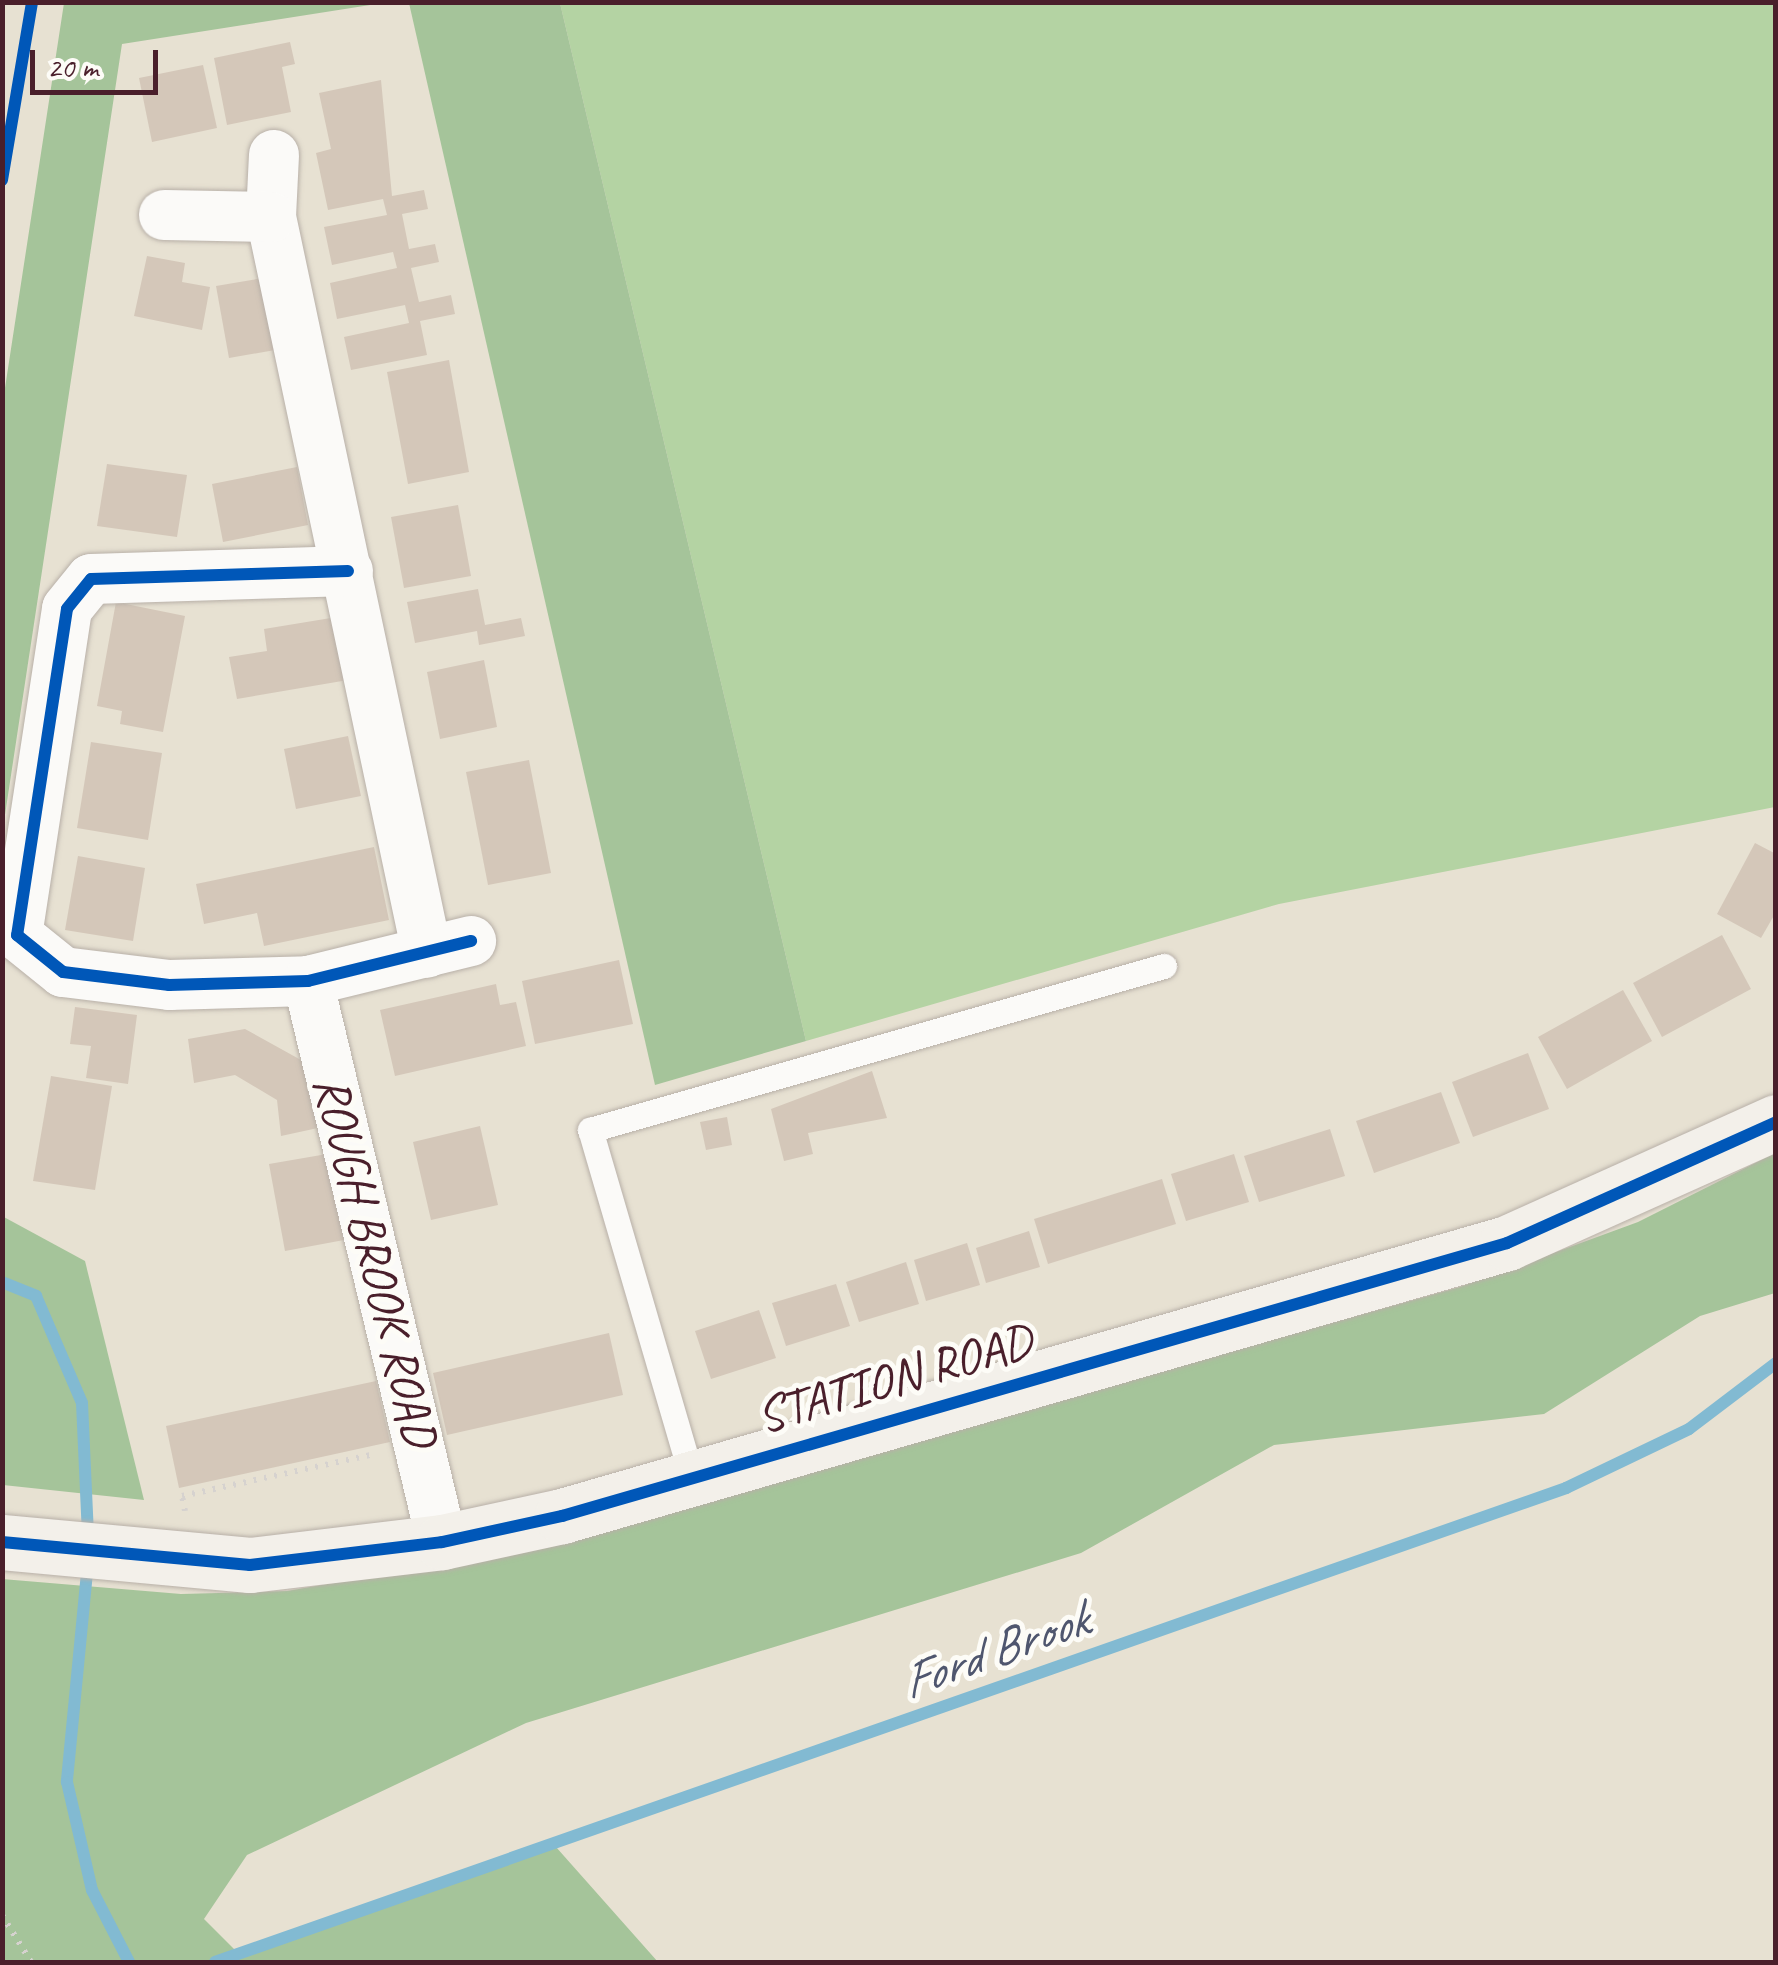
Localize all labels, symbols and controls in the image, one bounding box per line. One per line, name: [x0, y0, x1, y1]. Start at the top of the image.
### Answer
scale bar: [35, 30, 162, 92]
text: 20 m: [47, 48, 98, 86]
street label: ROUGH BROOK ROAD: [301, 1068, 451, 1454]
street label: STATION ROAD: [749, 1310, 1039, 1446]
water label: Ford Brook: [892, 1588, 1096, 1714]

